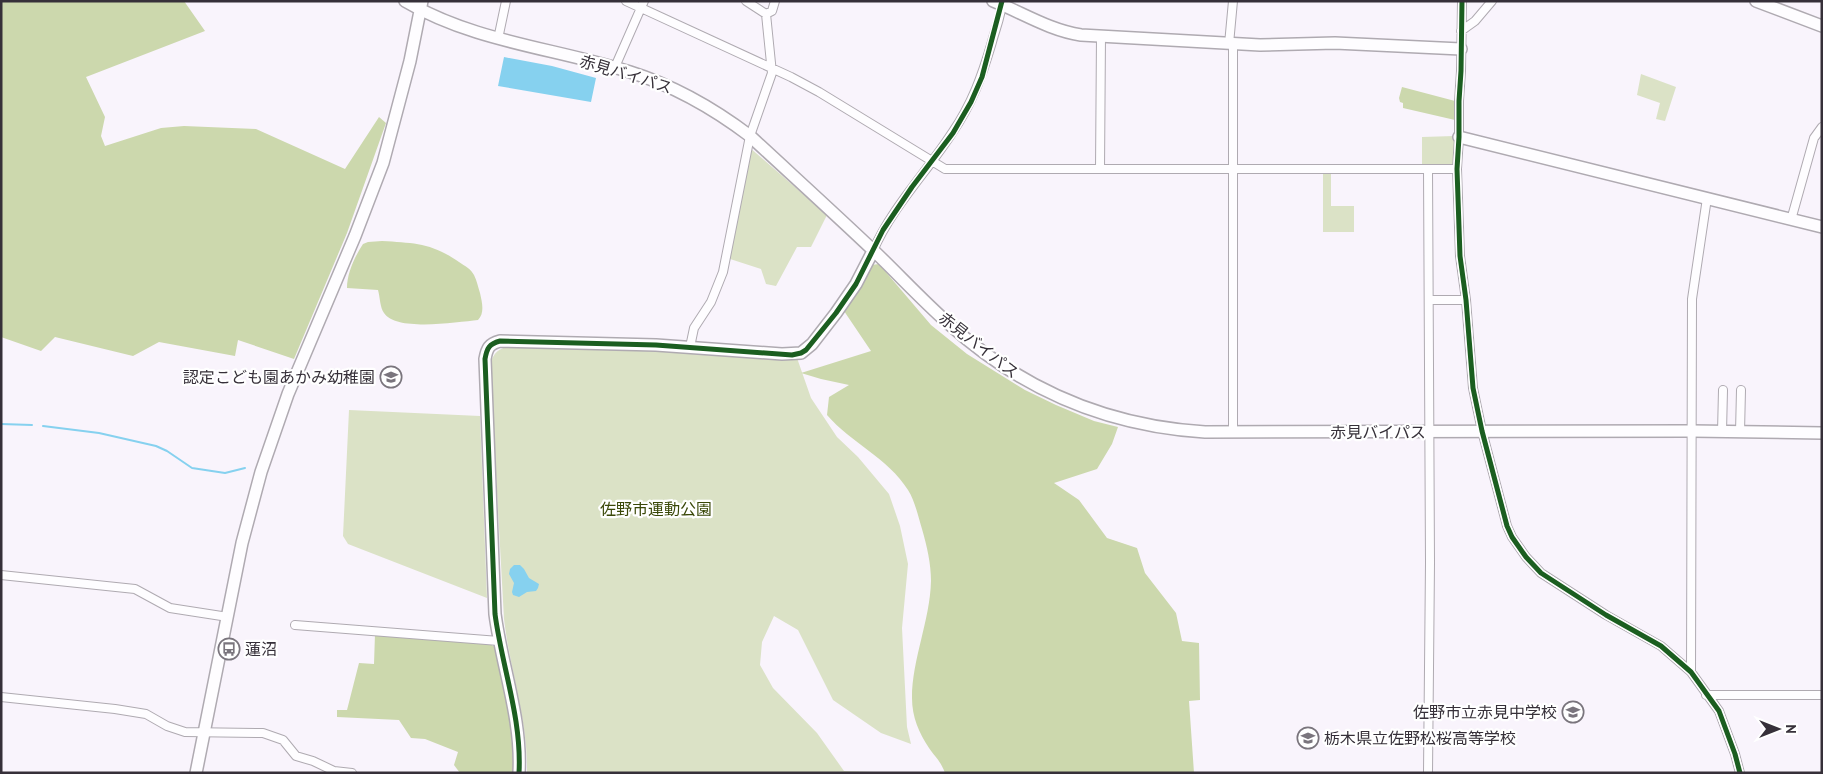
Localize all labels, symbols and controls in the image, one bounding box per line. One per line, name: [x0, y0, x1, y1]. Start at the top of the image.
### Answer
street label: 赤見バイパス: [577, 50, 675, 98]
street label: 赤見バイパス: [935, 308, 1023, 382]
school or university icon: 認定こども園あかみ幼稚園: [379, 365, 403, 389]
place label: 認定こども園あかみ幼稚園: [183, 367, 375, 387]
street label: 赤見バイパス: [1330, 422, 1426, 442]
park label: 佐野市運動公園: [600, 499, 712, 519]
bus stop icon: 蓮沼: [217, 637, 241, 661]
place label: 蓮沼: [245, 639, 277, 659]
school or university icon: 佐野市立赤見中学校: [1561, 700, 1585, 724]
place label: 佐野市立赤見中学校: [1413, 702, 1557, 722]
north arrow: [1753, 704, 1803, 754]
text: N: [1782, 724, 1800, 734]
school or university icon: 栃木県立佐野松桜高等学校: [1296, 726, 1320, 750]
place label: 栃木県立佐野松桜高等学校: [1324, 728, 1516, 748]

